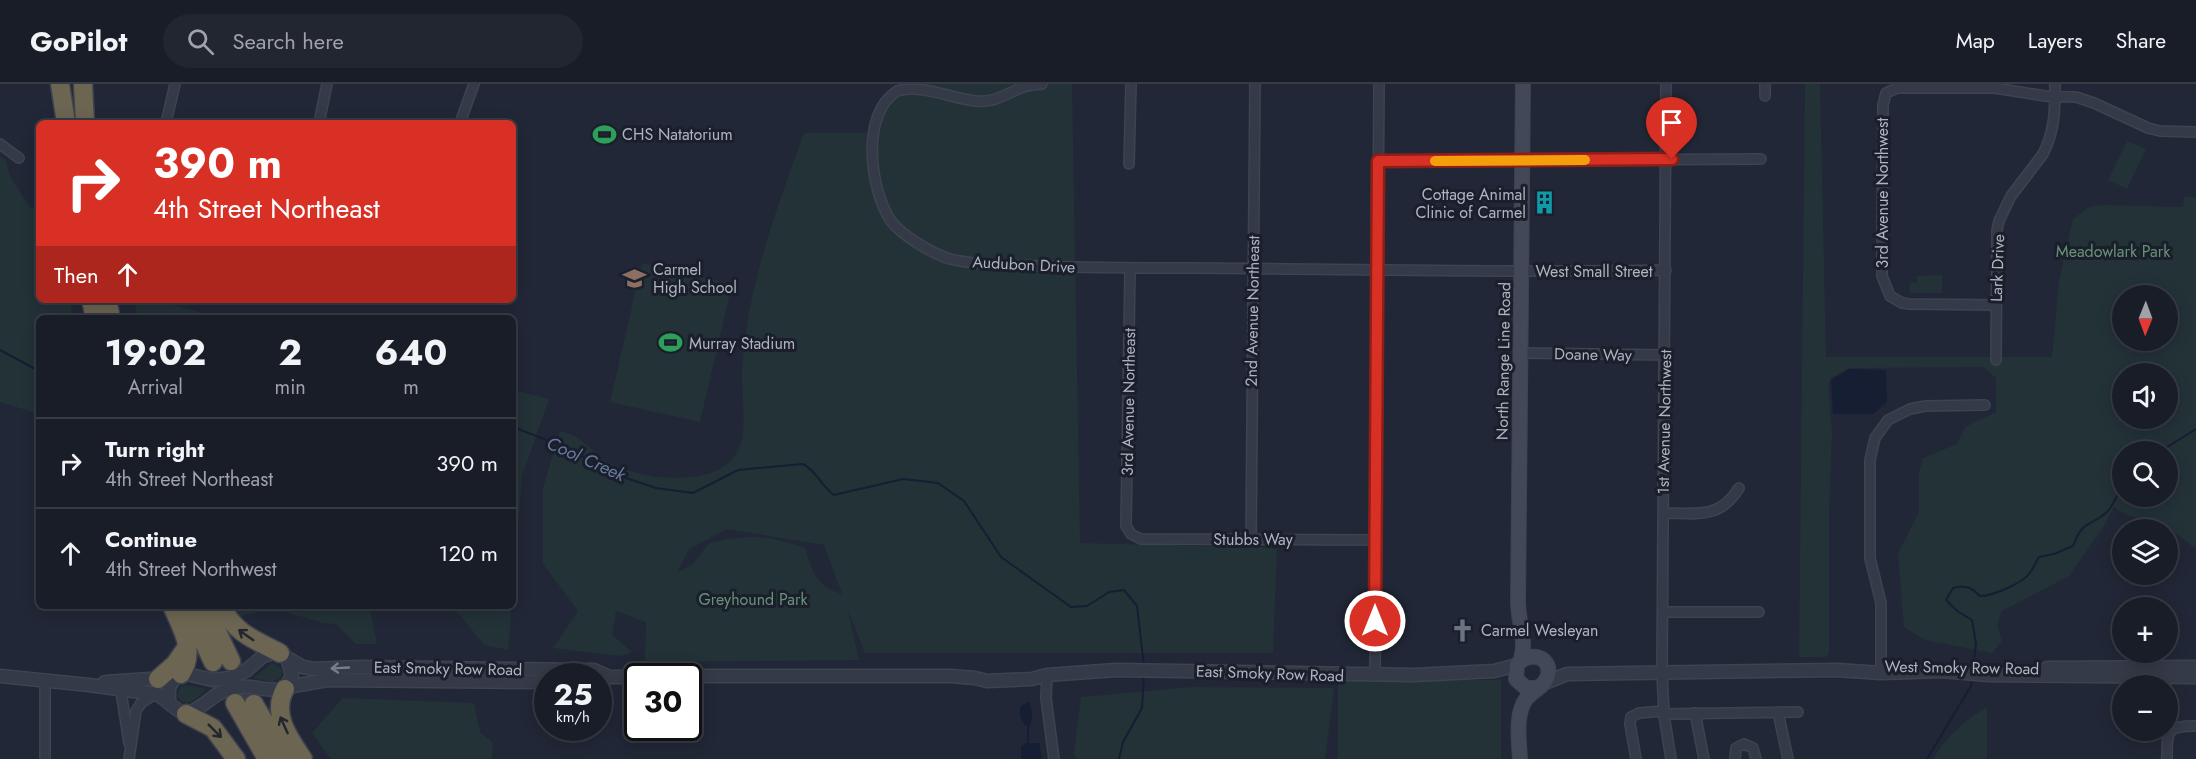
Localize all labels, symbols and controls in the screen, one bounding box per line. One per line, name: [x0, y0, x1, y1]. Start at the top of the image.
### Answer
search box: [163, 14, 583, 68]
text: GoPilot: [30, 21, 127, 62]
icon: search: [184, 25, 217, 58]
text: Search here: [232, 25, 344, 57]
text: Map: [1956, 26, 1995, 56]
text: Layers: [2028, 26, 2083, 56]
text: Share: [2116, 26, 2166, 56]
pin: [1646, 97, 1697, 159]
icon: arrive: [1655, 106, 1688, 139]
street label: 3rd Avenue Northwest: [1871, 117, 1894, 268]
sports icon: CHS Natatorium: [591, 121, 617, 147]
place label: CHS Natatorium: [622, 123, 733, 146]
text: 390 m: [153, 133, 282, 194]
icon: right: [54, 144, 132, 222]
place label: Cottage Animal Clinic of Carmel: [1416, 183, 1526, 224]
text: 4th Street Northeast: [153, 189, 380, 228]
building icon: Cottage Animal Clinic of Carmel: [1531, 190, 1557, 216]
street label: Lark Drive: [1985, 234, 2010, 302]
street label: 2nd Avenue Northeast: [1240, 235, 1265, 387]
park label: Meadowlark Park: [2056, 240, 2171, 263]
street label: Audubon Drive: [972, 250, 1076, 279]
icon: ahead: [111, 258, 144, 291]
place label: Carmel High School: [653, 258, 737, 299]
text: Then: [54, 259, 99, 291]
street label: West Small Street: [1535, 260, 1653, 283]
school or university icon: Carmel High School: [622, 265, 648, 291]
street label: North Range Line Road: [1491, 282, 1516, 440]
north arrow: [2112, 285, 2178, 351]
map controls: [2112, 285, 2178, 741]
text: 19:02: [105, 326, 206, 378]
text: 2: [278, 326, 302, 378]
text: 640: [374, 326, 447, 378]
street label: 3rd Avenue Northeast: [1116, 328, 1141, 476]
sports icon: Murray Stadium: [658, 330, 684, 356]
place label: Murray Stadium: [689, 332, 795, 355]
street label: Doane Way: [1554, 342, 1633, 367]
street label: 1st Avenue Northwest: [1652, 349, 1677, 495]
button: sound: [2112, 363, 2178, 429]
text: Arrival: [128, 373, 183, 402]
text: min: [275, 373, 306, 402]
text: m: [403, 373, 419, 402]
water label: Cool Creek: [542, 430, 631, 488]
text: Turn right: [105, 433, 205, 465]
button: search: [2112, 441, 2178, 507]
icon: right: [54, 447, 87, 480]
text: 390 m: [436, 447, 498, 479]
text: 4th Street Northeast: [105, 465, 273, 494]
button: layers: [2112, 519, 2178, 585]
text: Continue: [105, 523, 197, 555]
street label: Stubbs Way: [1213, 528, 1294, 551]
icon: ahead: [54, 537, 87, 570]
text: 120 m: [439, 537, 498, 569]
text: 4th Street Northwest: [105, 555, 277, 584]
park label: Greyhound Park: [698, 588, 808, 611]
position arrow: [1343, 589, 1407, 653]
button: +: [2112, 597, 2178, 663]
church icon: Carmel Wesleyan: [1450, 617, 1476, 643]
place label: Carmel Wesleyan: [1481, 619, 1598, 642]
one-way arrow: [238, 629, 254, 641]
street label: West Smoky Row Road: [1884, 655, 2040, 680]
street label: East Smoky Row Road: [374, 656, 522, 681]
street label: East Smoky Row Road: [1195, 659, 1345, 688]
one-way arrow: [331, 662, 351, 673]
speed limit sign: 30: [624, 663, 702, 741]
text: 25: [553, 673, 593, 716]
button: −: [2112, 675, 2178, 741]
text: km/h: [556, 706, 590, 728]
one-way arrow: [278, 717, 289, 735]
one-way arrow: [208, 724, 223, 739]

